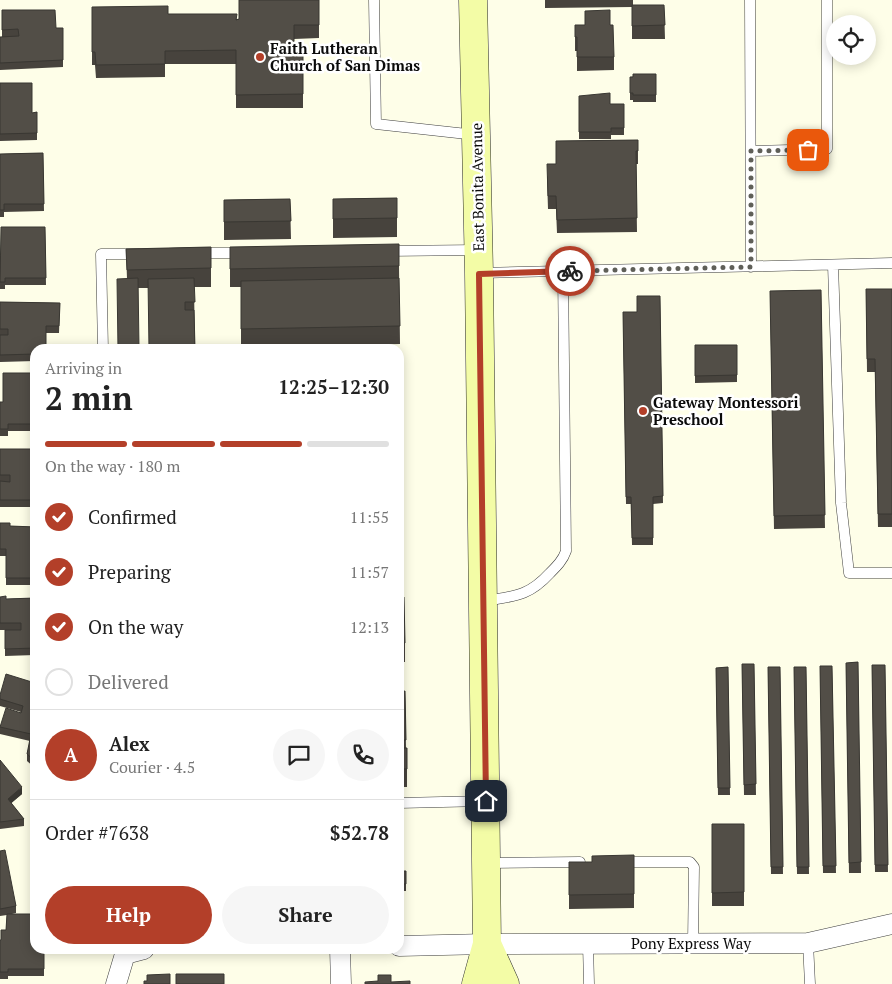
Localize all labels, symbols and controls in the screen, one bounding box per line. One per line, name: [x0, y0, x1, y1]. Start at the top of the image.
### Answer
map controls: [826, 15, 876, 65]
button: locate: [826, 15, 876, 65]
place label: Faith Lutheran Church of San Dimas: [270, 38, 420, 75]
marker: Faith Lutheran Church of San Dimas: [254, 51, 266, 63]
street label: East Bonita Avenue: [466, 123, 488, 251]
pin: [787, 129, 829, 171]
icon: bag: [794, 136, 822, 164]
courier: [545, 246, 595, 296]
icon: bike: [556, 257, 584, 285]
text: Arriving in: [45, 357, 122, 379]
text: 12:25–12:30: [278, 374, 389, 399]
text: 2 min: [45, 377, 133, 419]
place label: Gateway Montessori Preschool: [653, 392, 798, 429]
marker: Gateway Montessori Preschool: [637, 405, 649, 417]
text: On the way · 180 m: [45, 455, 180, 477]
icon: check: [45, 503, 73, 531]
text: Confirmed: [88, 504, 177, 529]
text: 11:55: [350, 506, 389, 528]
icon: check: [45, 558, 73, 586]
text: Preparing: [88, 559, 171, 584]
text: 11:57: [350, 561, 389, 583]
icon: check: [45, 613, 73, 641]
text: On the way: [88, 614, 183, 639]
text: 12:13: [350, 616, 389, 638]
text: Delivered: [88, 669, 169, 694]
button: chat: [273, 729, 325, 781]
button: phone: [337, 729, 389, 781]
text: Alex: [109, 731, 150, 756]
text: A: [64, 742, 78, 767]
text: Courier · 4.5: [109, 756, 195, 778]
pin: [465, 780, 507, 822]
icon: home: [472, 787, 500, 815]
text: Order #7638: [45, 820, 149, 845]
text: $52.78: [330, 820, 389, 845]
button: Help: [45, 886, 212, 944]
button: Share: [222, 886, 389, 944]
street label: Pony Express Way: [631, 933, 751, 953]

